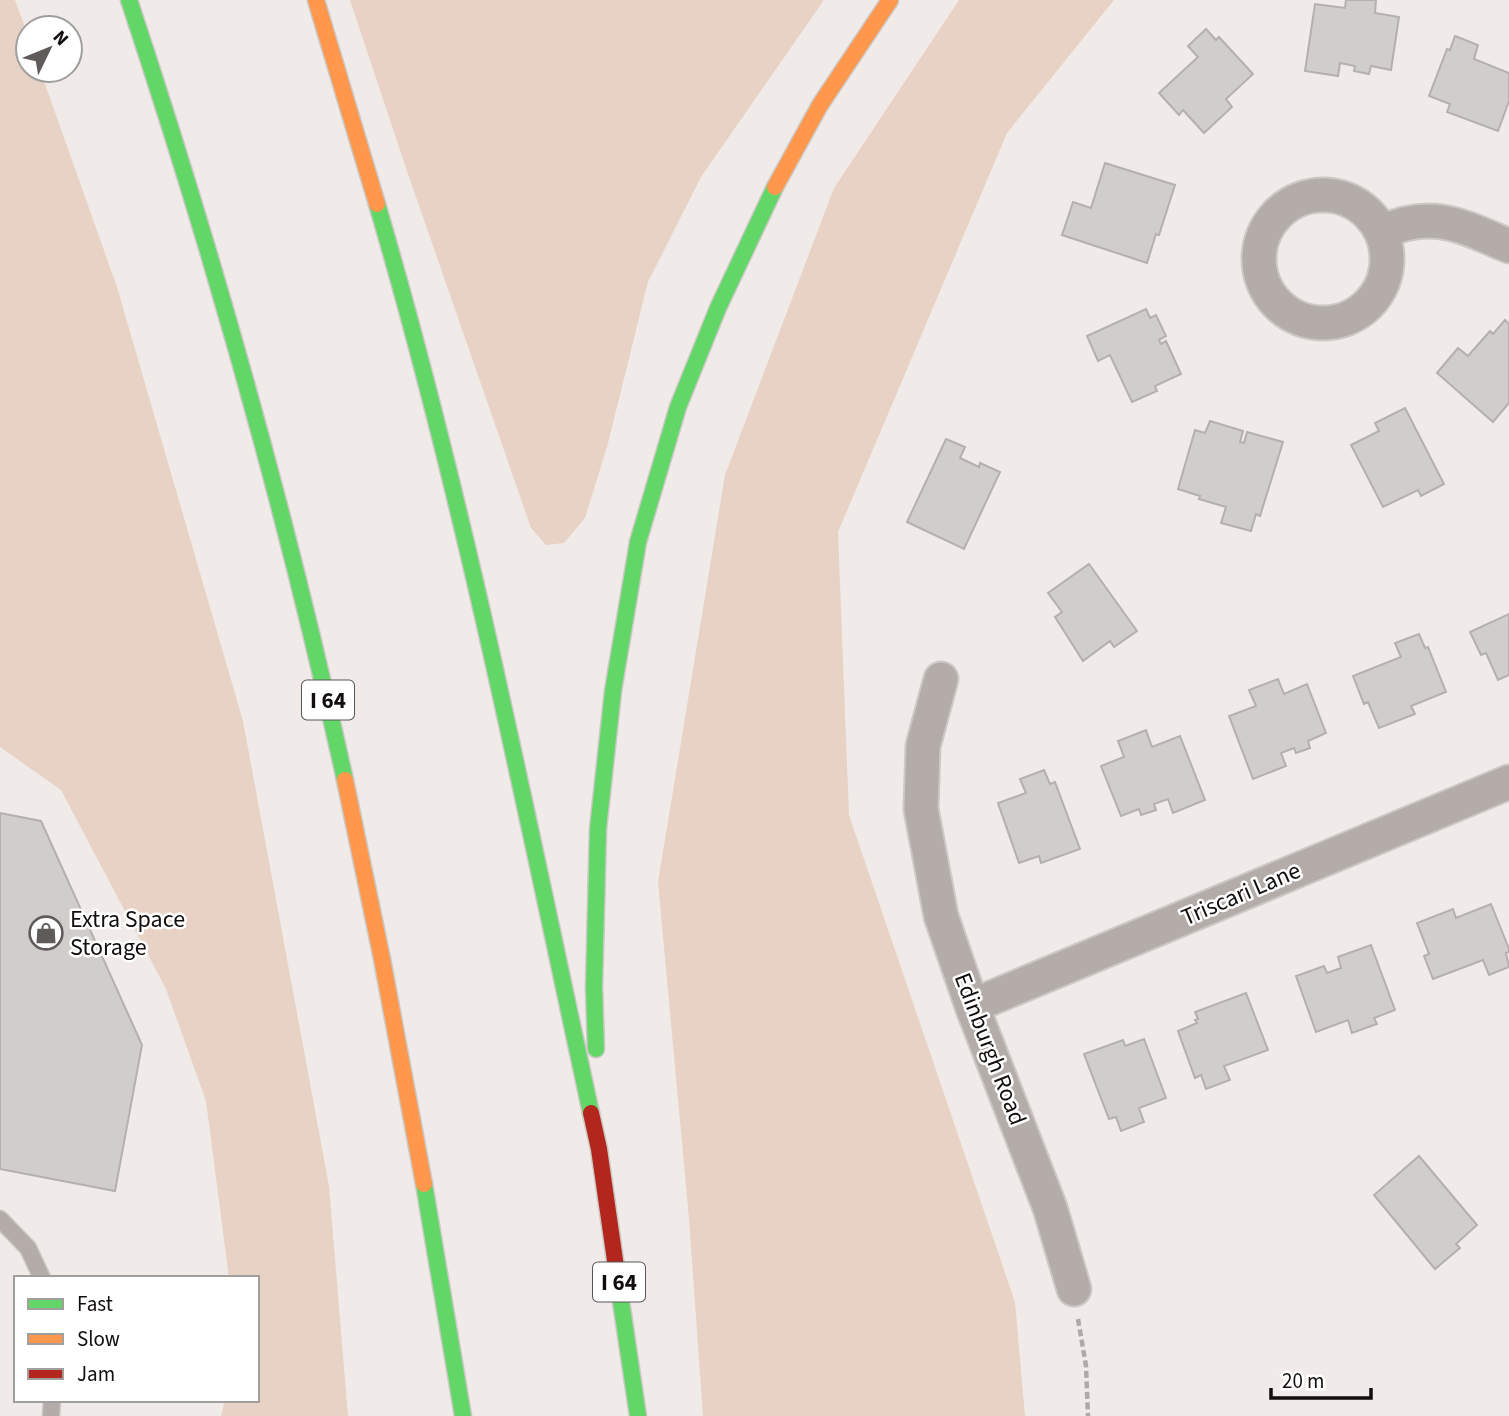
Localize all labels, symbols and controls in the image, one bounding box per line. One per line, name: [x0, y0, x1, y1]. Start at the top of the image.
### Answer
north arrow: [14, 14, 84, 84]
text: N: [46, 25, 75, 52]
road number: I 64: [302, 680, 354, 720]
street label: Triscari Lane: [1176, 853, 1306, 935]
place label: Extra Space Storage: [70, 902, 185, 965]
shop icon: Extra Space Storage: [27, 914, 65, 952]
street label: Edinburgh Road: [945, 968, 1035, 1130]
road number: I 64: [593, 1262, 645, 1302]
legend: [14, 1276, 259, 1402]
text: Fast: [77, 1289, 113, 1319]
text: Slow: [77, 1324, 120, 1354]
scale bar: [1271, 1356, 1371, 1400]
text: Jam: [77, 1359, 115, 1389]
text: 20 m: [1282, 1366, 1324, 1396]

